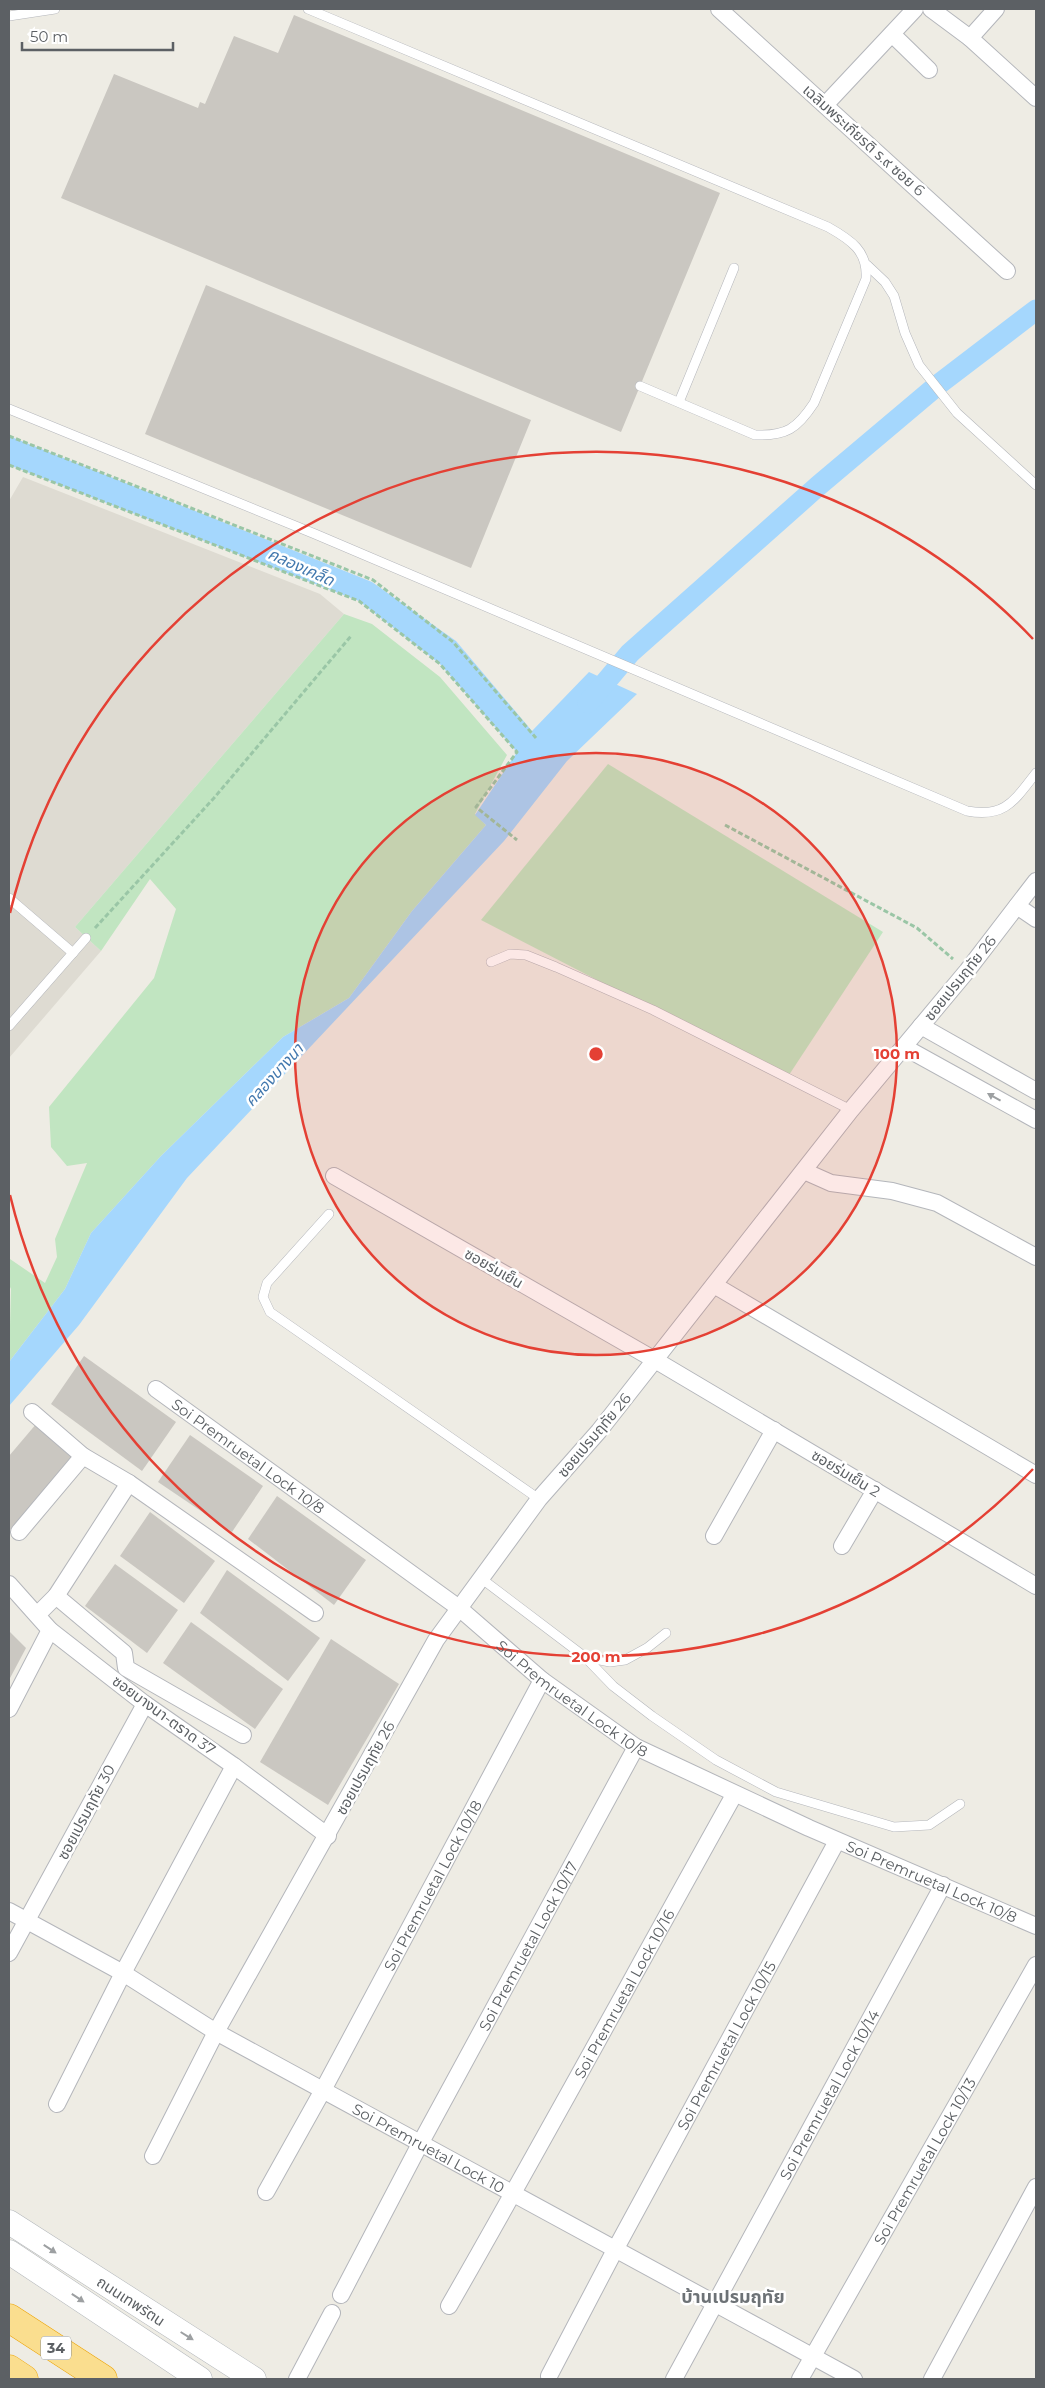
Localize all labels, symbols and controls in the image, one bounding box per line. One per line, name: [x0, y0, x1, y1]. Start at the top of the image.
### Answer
scale bar: [22, 20, 174, 52]
text: 50 m: [30, 27, 68, 46]
street label: เฉลิมพระเกียรติ ร.๙ ซอย 6: [799, 80, 929, 200]
water label: คลองเคล็ด: [265, 544, 338, 590]
street label: ซอยเปรมฤทัย 26: [920, 931, 1000, 1025]
water label: คลองบางนา: [241, 1039, 308, 1110]
text: 100 m: [874, 1044, 920, 1063]
centre of rings: [587, 1045, 605, 1063]
one-way arrow: [987, 1092, 1000, 1101]
street label: ซอยร่มเย็น: [461, 1244, 527, 1292]
street label: ซอยเปรมฤทัย 26: [553, 1389, 635, 1481]
street label: Soi Premruetal Lock 10/8: [168, 1394, 329, 1517]
street label: ซอยร่มเย็น 2: [808, 1445, 884, 1501]
street label: Soi Premruetal Lock 10/8: [493, 1636, 651, 1761]
text: 200 m: [571, 1647, 621, 1666]
street label: ซอยบางนา-ตราด 37: [109, 1671, 220, 1759]
street label: ซอยเปรมฤทัย 26: [331, 1718, 399, 1818]
street label: ซอยเปรมฤทัย 30: [53, 1761, 119, 1863]
street label: Soi Premruetal Lock 10/18: [379, 1797, 486, 1974]
street label: Soi Premruetal Lock 10/8: [843, 1836, 1020, 1926]
street label: Soi Premruetal Lock 10/17: [474, 1858, 582, 2034]
street label: Soi Premruetal Lock 10/16: [570, 1906, 678, 2081]
street label: Soi Premruetal Lock 10/15: [672, 1958, 780, 2133]
street label: Soi Premruetal Lock 10/14: [775, 2006, 883, 2183]
street label: Soi Premruetal Lock 10/13: [869, 2074, 979, 2248]
street label: Soi Premruetal Lock 10: [349, 2099, 508, 2197]
one-way arrow: [43, 2244, 56, 2254]
street label: ถนนเทพรัตน: [93, 2272, 169, 2330]
district label: บ้านเปรมฤทัย: [681, 2286, 785, 2308]
one-way arrow: [72, 2293, 85, 2303]
one-way arrow: [180, 2332, 193, 2341]
road number: 34: [41, 2336, 71, 2360]

